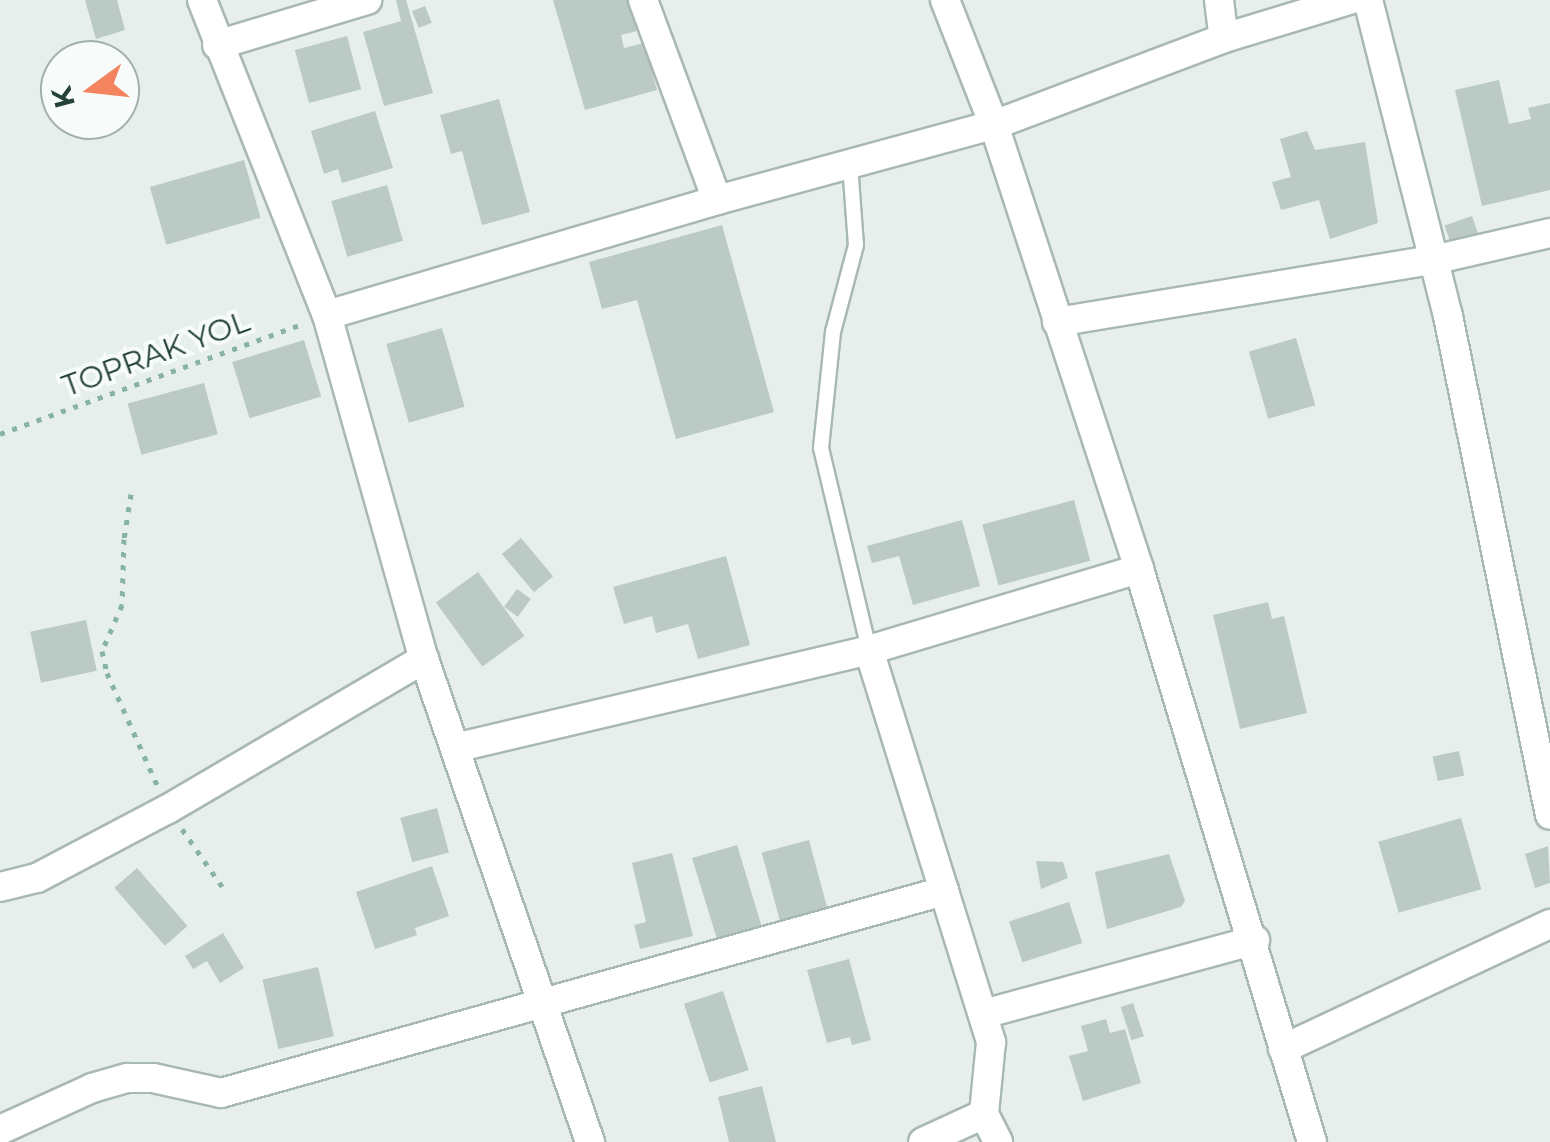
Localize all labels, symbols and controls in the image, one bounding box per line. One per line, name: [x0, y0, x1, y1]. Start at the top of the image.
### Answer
north arrow: [40, 40, 140, 140]
text: K: [44, 83, 82, 112]
street label: TOPRAK YOL: [57, 303, 255, 405]

